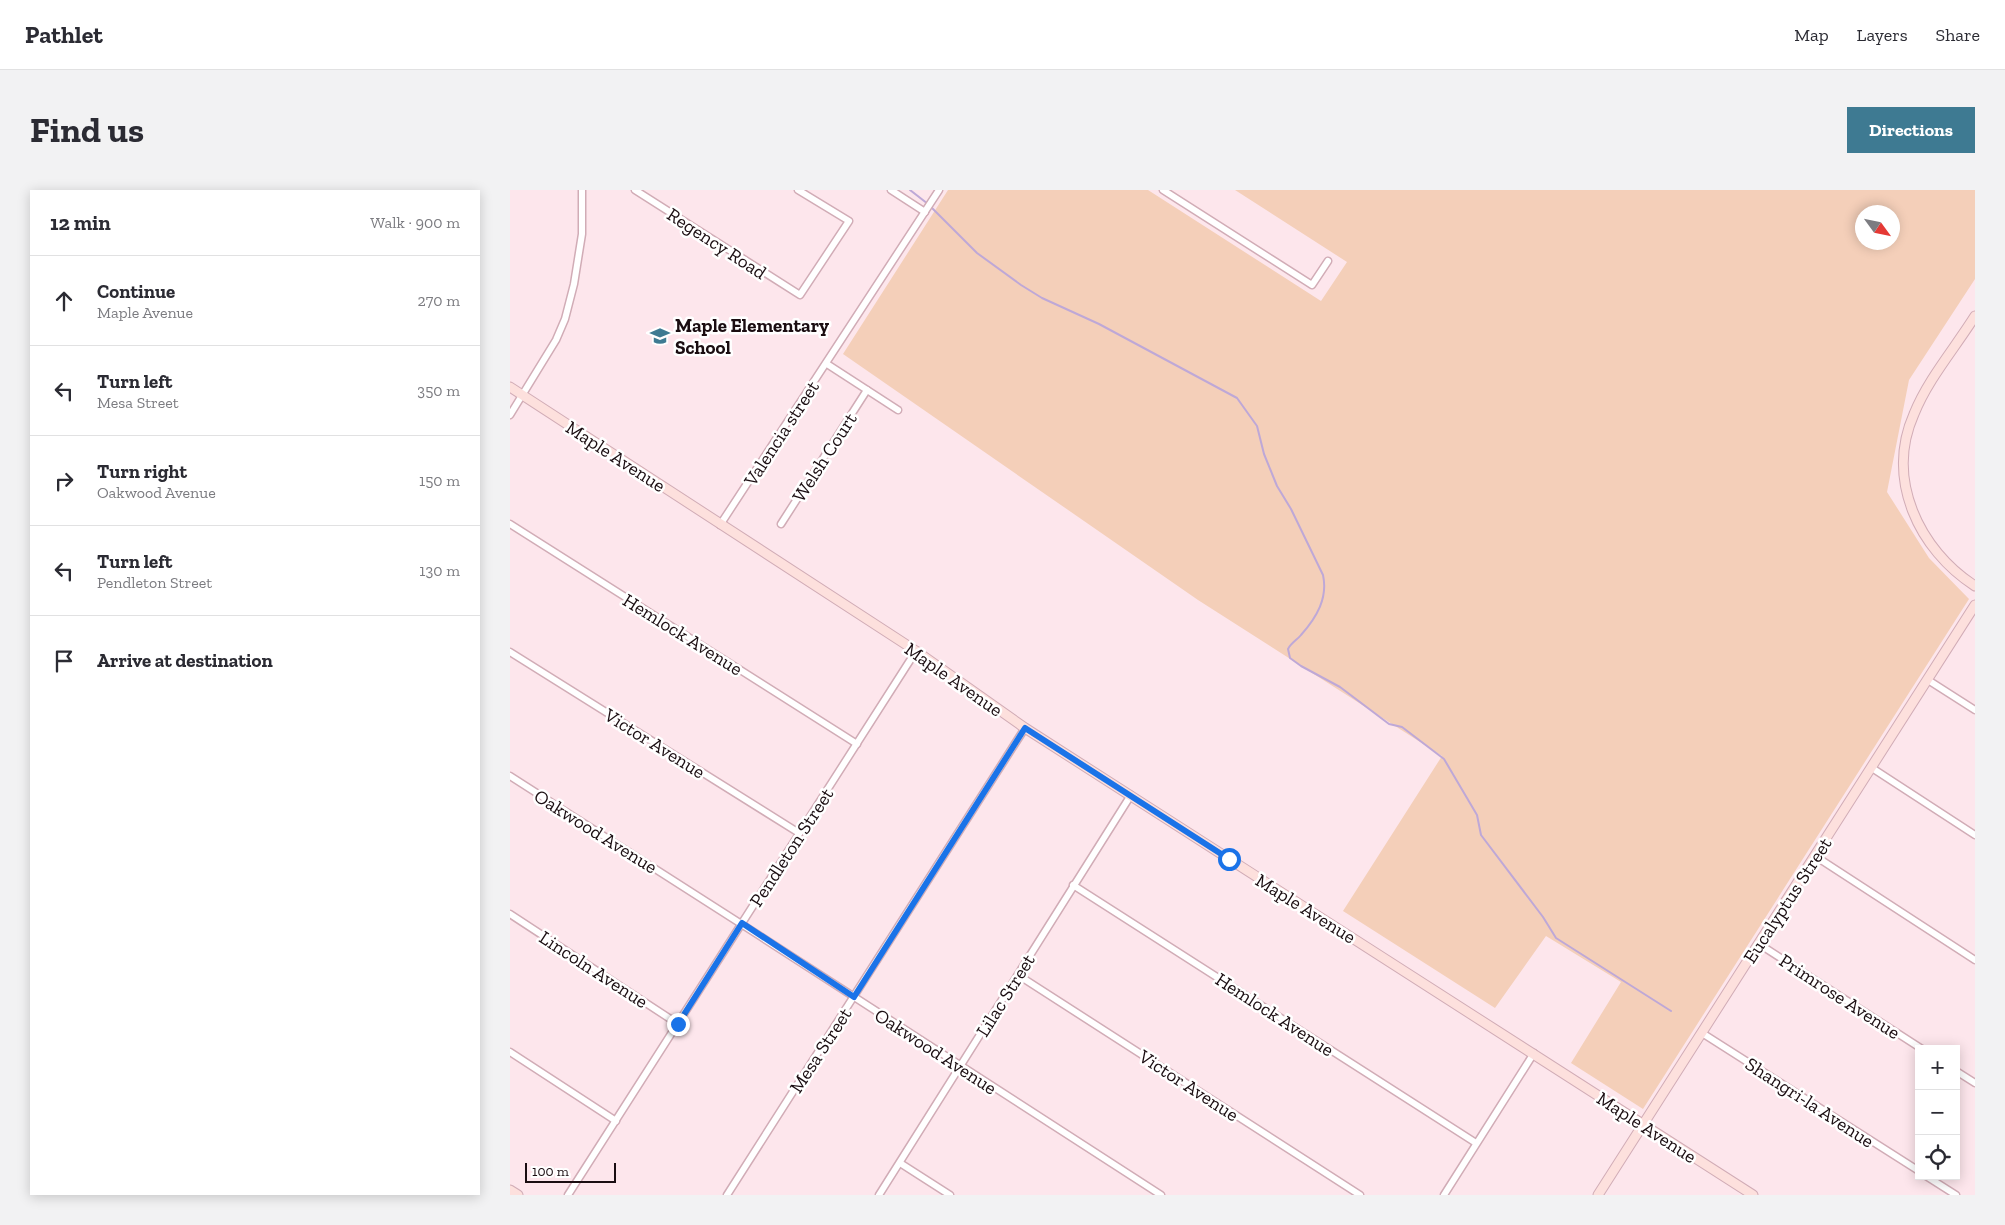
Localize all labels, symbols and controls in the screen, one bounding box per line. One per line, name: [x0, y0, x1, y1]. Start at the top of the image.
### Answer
text: Pathlet: [25, 20, 103, 49]
text: Map: [1794, 24, 1829, 46]
text: Layers: [1857, 24, 1908, 46]
text: Share: [1936, 24, 1980, 46]
button: Directions: [1847, 107, 1975, 153]
text: Find us: [30, 109, 144, 151]
street label: Regency Road: [663, 203, 771, 284]
north arrow: [1855, 205, 1900, 250]
text: 12 min: [50, 210, 111, 235]
text: Walk · 900 m: [370, 213, 460, 232]
text: Continue: [97, 280, 175, 303]
icon: ahead: [50, 287, 78, 315]
text: 270 m: [418, 291, 460, 310]
text: Maple Avenue: [97, 303, 193, 322]
place label: Maple Elementary School: [675, 314, 829, 359]
school or university icon: Maple Elementary School: [649, 325, 671, 347]
text: Turn left: [97, 370, 172, 393]
street label: Valencia street: [738, 376, 824, 491]
icon: left: [50, 377, 78, 405]
text: 350 m: [417, 381, 460, 400]
text: Mesa Street: [97, 393, 179, 412]
street label: Welsh Court: [787, 408, 862, 506]
street label: Maple Avenue: [562, 416, 670, 497]
text: Turn right: [97, 460, 187, 483]
icon: right: [50, 467, 78, 495]
text: 150 m: [419, 471, 460, 490]
text: Oakwood Avenue: [97, 483, 216, 502]
text: Turn left: [97, 550, 172, 573]
icon: left: [50, 557, 78, 585]
text: 130 m: [419, 561, 460, 580]
text: Pendleton Street: [97, 573, 212, 592]
street label: Hemlock Avenue: [619, 588, 747, 680]
street label: Maple Avenue: [900, 637, 1007, 722]
icon: arrive: [50, 647, 78, 675]
text: Arrive at destination: [97, 649, 273, 672]
street label: Victor Avenue: [599, 703, 709, 784]
street label: Oakwood Avenue: [530, 784, 662, 879]
street label: Pendleton Street: [745, 784, 838, 911]
street label: Eucalyptus Street: [1738, 833, 1837, 967]
route start: [1218, 848, 1241, 871]
street label: Maple Avenue: [1251, 868, 1360, 948]
street label: Lincoln Avenue: [535, 926, 652, 1013]
street label: Primrose Avenue: [1775, 949, 1905, 1044]
street label: Lilac Street: [971, 950, 1040, 1041]
street label: Hemlock Avenue: [1211, 968, 1338, 1061]
street label: Mesa Street: [784, 1003, 857, 1097]
street label: Oakwood Avenue: [870, 1003, 1001, 1100]
route end: [667, 1013, 690, 1036]
street label: Victor Avenue: [1134, 1044, 1243, 1126]
map controls: [1915, 1045, 1960, 1180]
button: +: [1915, 1045, 1960, 1090]
street label: Shangri-la Avenue: [1741, 1052, 1878, 1153]
street label: Maple Avenue: [1593, 1087, 1701, 1168]
button: −: [1915, 1090, 1960, 1135]
button: locate: [1915, 1135, 1960, 1180]
scale bar: [525, 1160, 616, 1183]
text: 100 m: [532, 1163, 569, 1180]

